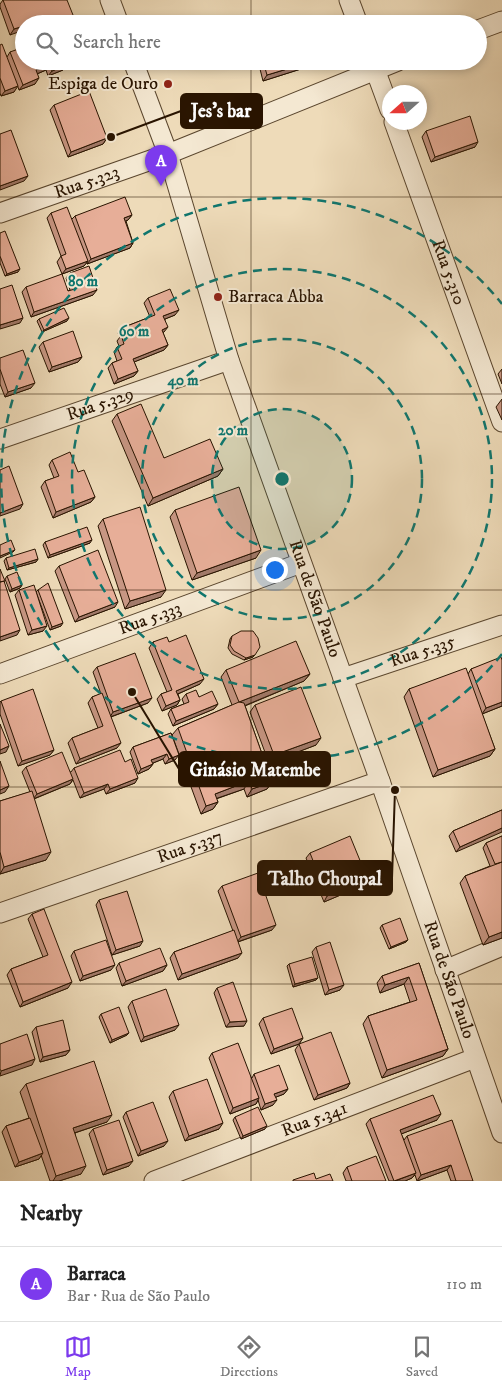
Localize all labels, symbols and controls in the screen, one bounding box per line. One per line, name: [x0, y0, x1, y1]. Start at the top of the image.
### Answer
search box: [15, 15, 487, 70]
icon: search: [33, 29, 61, 57]
text: Search here: [73, 31, 161, 54]
place label: Espiga de Ouro: [48, 73, 158, 95]
marker: Espiga de Ouro: [162, 78, 174, 90]
north arrow: [382, 85, 427, 130]
callout: Jes's bar: [181, 94, 262, 128]
text: Jes's bar: [189, 100, 252, 123]
pin: A: [145, 145, 177, 186]
street label: Rua 5.323: [51, 161, 122, 204]
street label: Rua 5.310: [426, 237, 470, 308]
text: 80 m: [68, 272, 99, 291]
place label: Barraca Abba: [228, 286, 324, 308]
marker: Barraca Abba: [212, 291, 224, 303]
text: 60 m: [119, 322, 150, 341]
text: 40 m: [166, 371, 199, 390]
street label: Rua 5.329: [64, 383, 137, 426]
text: 20 m: [218, 421, 249, 440]
centre of rings: [273, 470, 291, 488]
street label: Rua de São Paulo: [284, 537, 346, 661]
your location: [262, 557, 288, 583]
street label: Rua 5.333: [116, 597, 184, 640]
street label: Rua 5.335: [387, 630, 458, 673]
callout: Ginásio Matembe: [179, 752, 330, 786]
text: Ginásio Matembe: [189, 759, 321, 782]
street label: Rua 5.337: [154, 826, 226, 869]
callout: Talho Choupal: [258, 861, 392, 895]
text: Talho Choupal: [267, 868, 382, 891]
street label: Rua de São Paulo: [418, 918, 480, 1042]
street label: Rua 5.341: [279, 1097, 351, 1142]
text: Nearby: [20, 1201, 82, 1227]
text: Barraca: [67, 1263, 126, 1286]
text: A: [31, 1274, 41, 1294]
text: 110 m: [446, 1274, 482, 1294]
text: Bar · Rua de São Paulo: [67, 1286, 210, 1306]
tab: Map: [64, 1333, 92, 1381]
tab: Directions: [220, 1333, 278, 1381]
tab: Saved: [406, 1333, 438, 1381]

